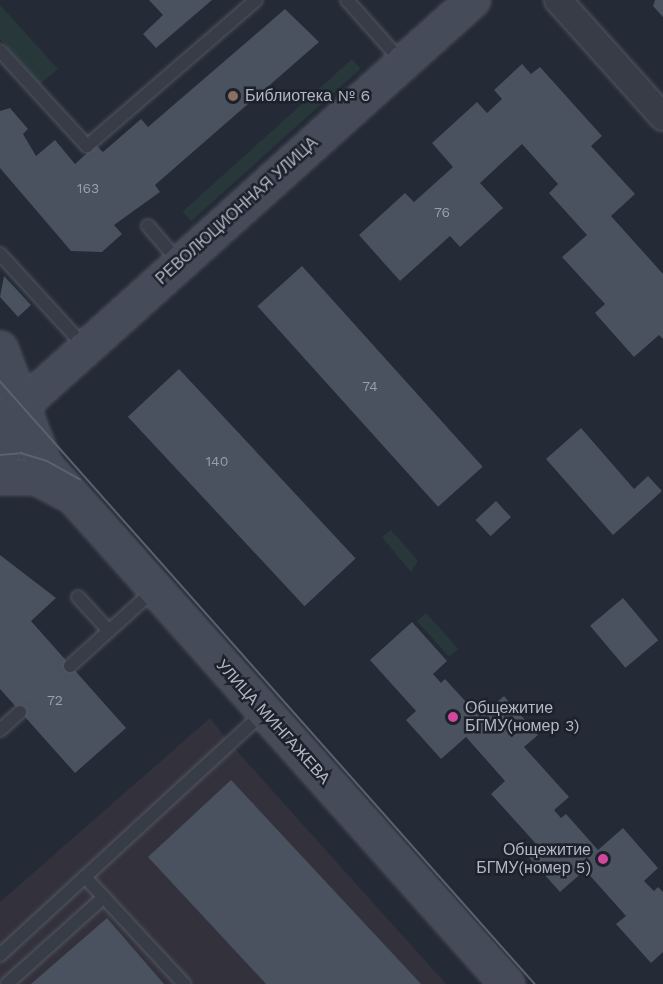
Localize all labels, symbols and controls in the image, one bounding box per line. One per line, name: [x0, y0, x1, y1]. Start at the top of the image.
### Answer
place label: Библиотека № 6: [245, 86, 370, 106]
marker: Библиотека № 6: [226, 89, 240, 103]
street label: РЕВОЛЮЦИОННАЯ УЛИЦА: [152, 133, 322, 289]
house number: 163: [77, 180, 99, 196]
house number: 76: [434, 204, 450, 220]
house number: 74: [362, 378, 378, 394]
house number: 140: [206, 453, 228, 469]
street label: УЛИЦА МИНГАЖЕВА: [212, 656, 334, 788]
house number: 72: [47, 692, 63, 708]
place label: Общежитие БГМУ(номер 3): [465, 698, 579, 736]
marker: Общежитие БГМУ(номер 3): [446, 710, 460, 724]
place label: Общежитие БГМУ(номер 5): [476, 840, 591, 878]
marker: Общежитие БГМУ(номер 5): [596, 852, 610, 866]

